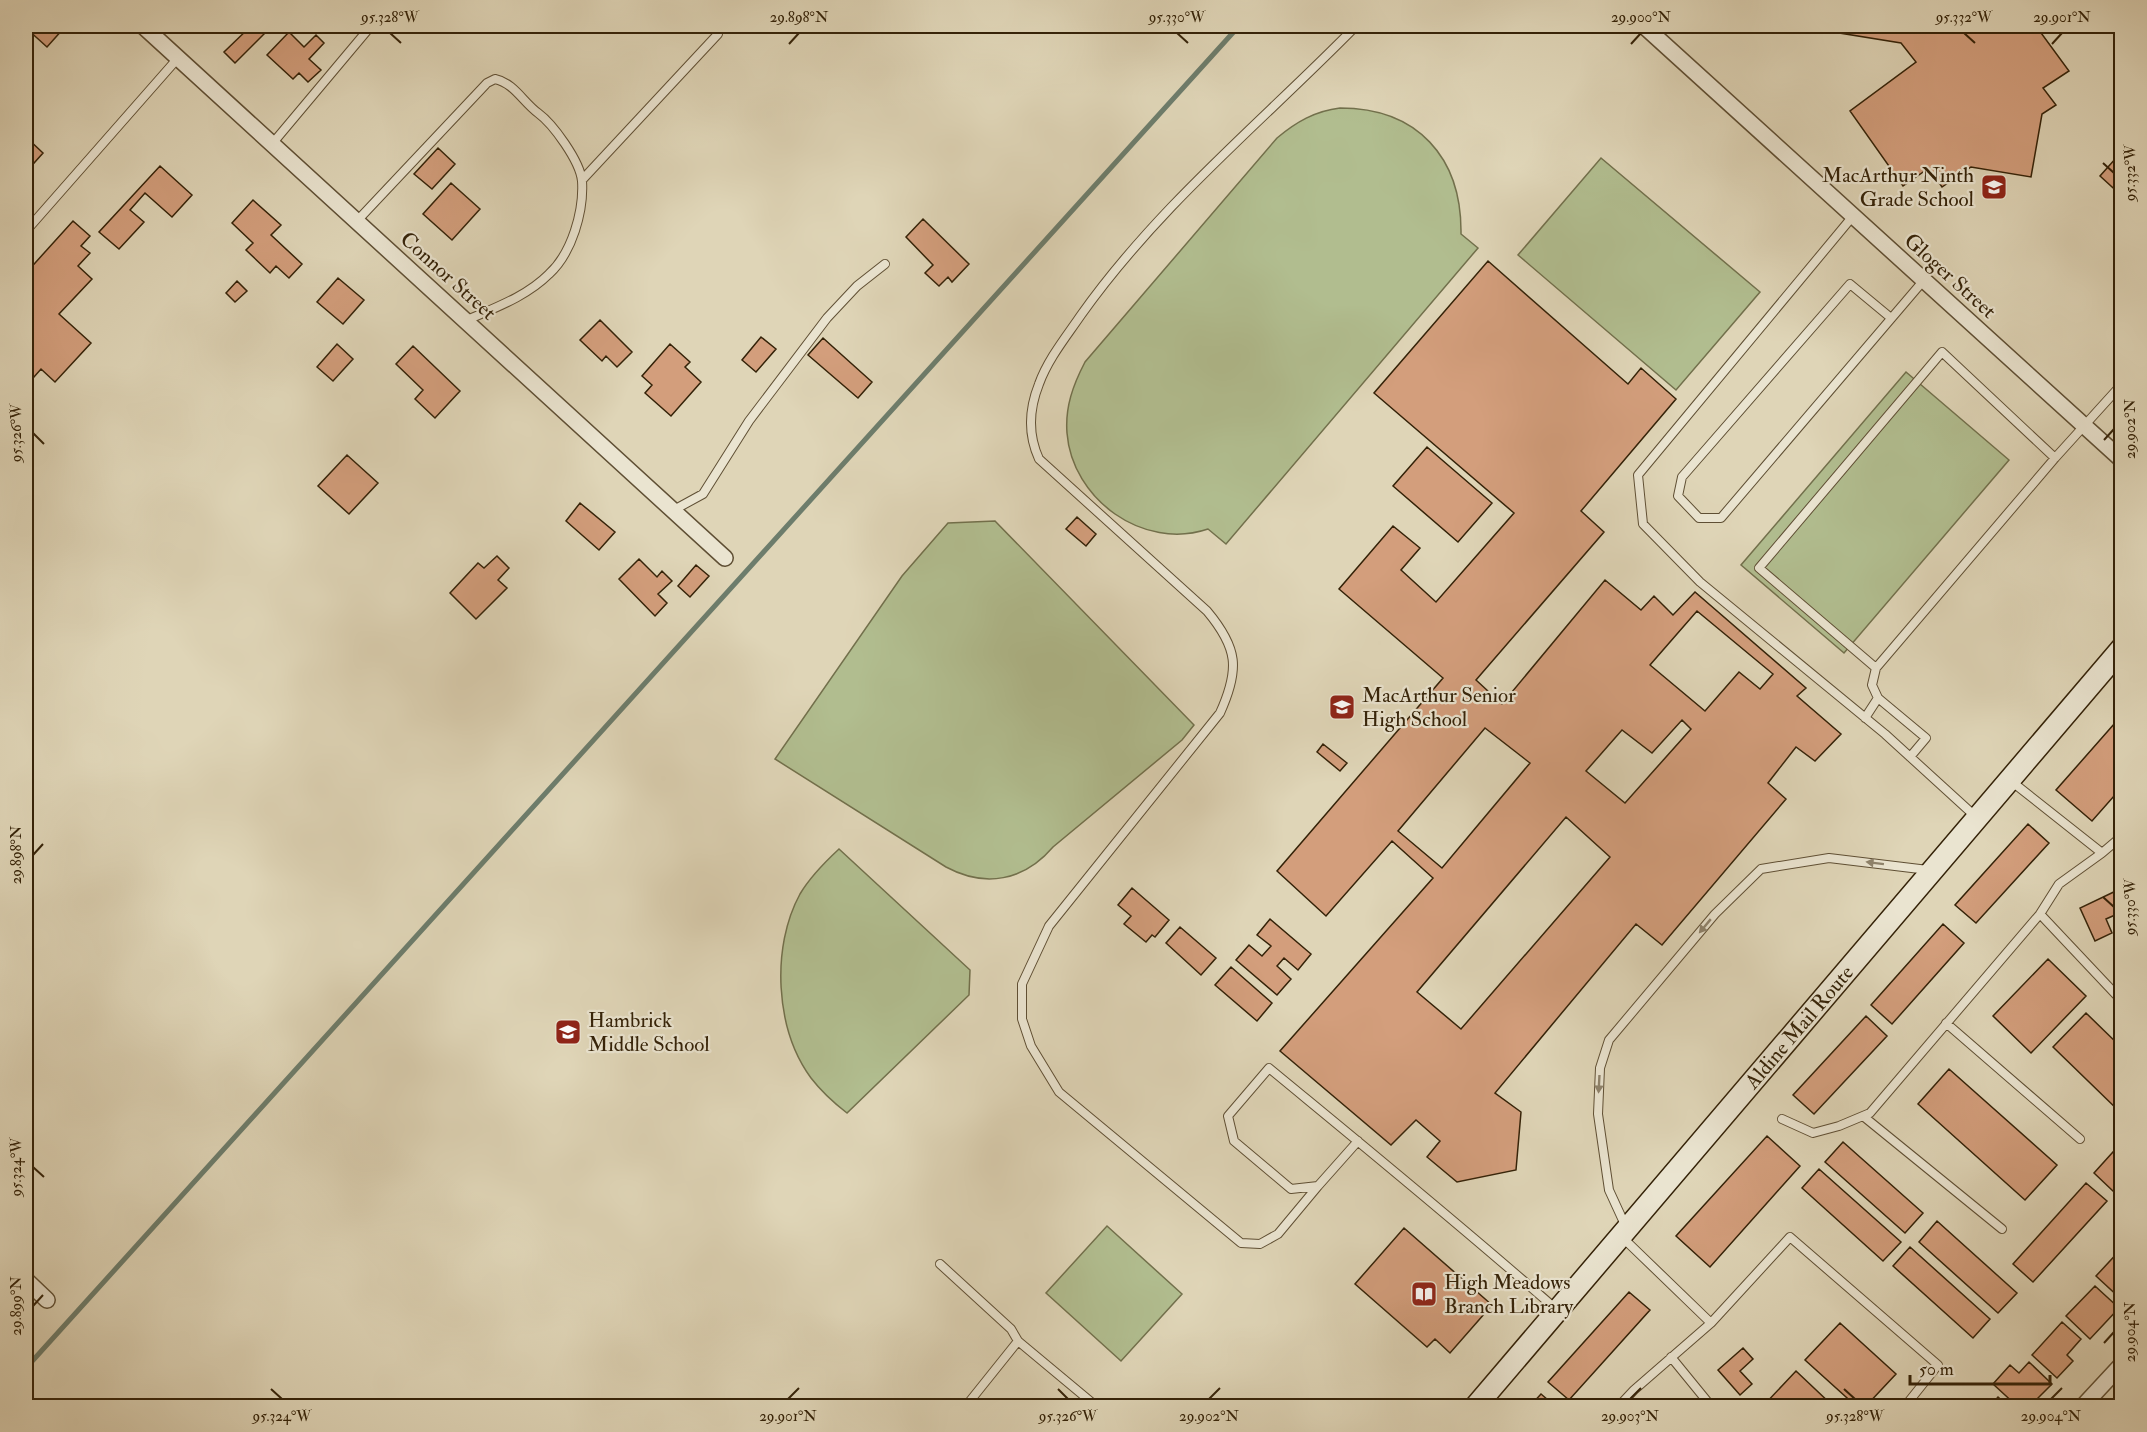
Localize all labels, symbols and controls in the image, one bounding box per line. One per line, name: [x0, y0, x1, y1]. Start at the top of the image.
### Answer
text: 95.328°W: [360, 8, 420, 27]
text: 29.898°N: [770, 8, 829, 27]
text: 95.330°W: [1148, 8, 1206, 27]
text: 29.900°N: [1611, 8, 1672, 27]
text: 95.332°W: [1935, 8, 1993, 27]
text: 29.901°N: [2033, 8, 2091, 27]
text: 95.332°W: [2121, 144, 2140, 202]
place label: MacArthur Ninth Grade School: [1822, 162, 1975, 213]
school or university icon: MacArthur Ninth Grade School: [1979, 172, 2009, 202]
street label: Connor Street: [394, 226, 502, 326]
street label: Gloger Street: [1898, 227, 2002, 325]
text: 29.902°N: [2121, 398, 2140, 459]
text: 95.326°W: [7, 403, 26, 463]
place label: MacArthur Senior High School: [1362, 682, 1516, 733]
school or university icon: MacArthur Senior High School: [1327, 692, 1357, 722]
text: 29.898°N: [7, 825, 26, 884]
one-way arrow: [1865, 858, 1884, 868]
text: 95.330°W: [2121, 878, 2140, 936]
one-way arrow: [1699, 918, 1712, 933]
street label: Aldine Mail Route: [1738, 959, 1859, 1095]
place label: Hambrick Middle School: [588, 1007, 710, 1058]
school or university icon: Hambrick Middle School: [553, 1017, 583, 1047]
one-way arrow: [1595, 1075, 1604, 1094]
text: 95.324°W: [7, 1137, 26, 1197]
place label: High Meadows Branch Library: [1444, 1269, 1574, 1320]
text: 29.899°N: [7, 1276, 26, 1336]
library icon: High Meadows Branch Library: [1409, 1279, 1439, 1309]
text: 29.904°N: [2121, 1301, 2140, 1362]
scale bar: [1910, 1348, 2050, 1386]
text: 50 m: [1919, 1358, 1954, 1381]
text: 95.324°W: [252, 1407, 312, 1426]
text: 29.901°N: [759, 1407, 817, 1426]
text: 95.326°W: [1038, 1407, 1098, 1426]
text: 29.902°N: [1179, 1407, 1240, 1426]
text: 29.903°N: [1601, 1407, 1660, 1426]
text: 95.328°W: [1825, 1407, 1885, 1426]
text: 29.904°N: [2021, 1407, 2082, 1426]

